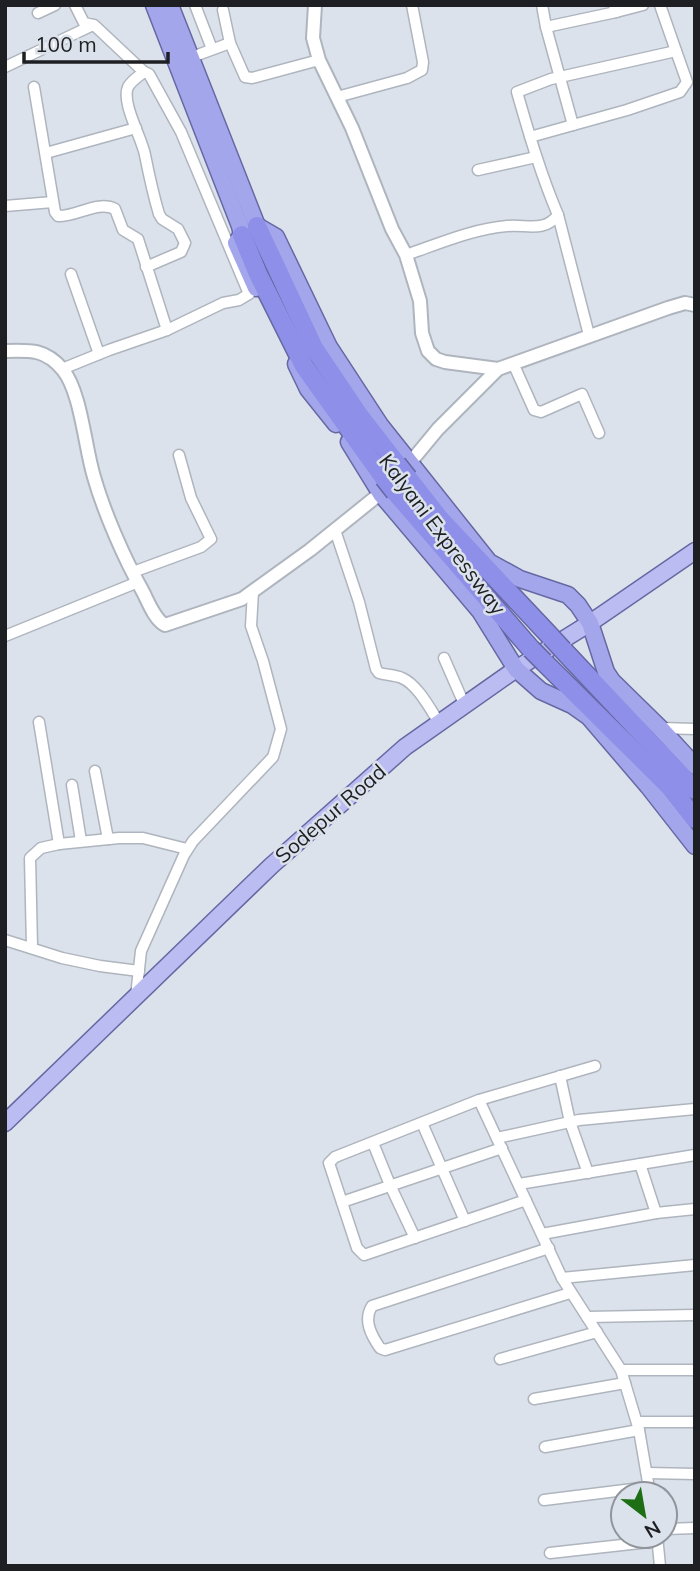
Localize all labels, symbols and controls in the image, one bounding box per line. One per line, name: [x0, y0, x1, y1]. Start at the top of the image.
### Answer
scale bar: [24, 21, 168, 65]
text: 100 m: [35, 31, 97, 57]
street label: Kalyani Expressway: [374, 448, 512, 620]
street label: Sodepur Road: [269, 758, 391, 868]
north arrow: [609, 1480, 679, 1550]
text: N: [640, 1516, 665, 1544]

